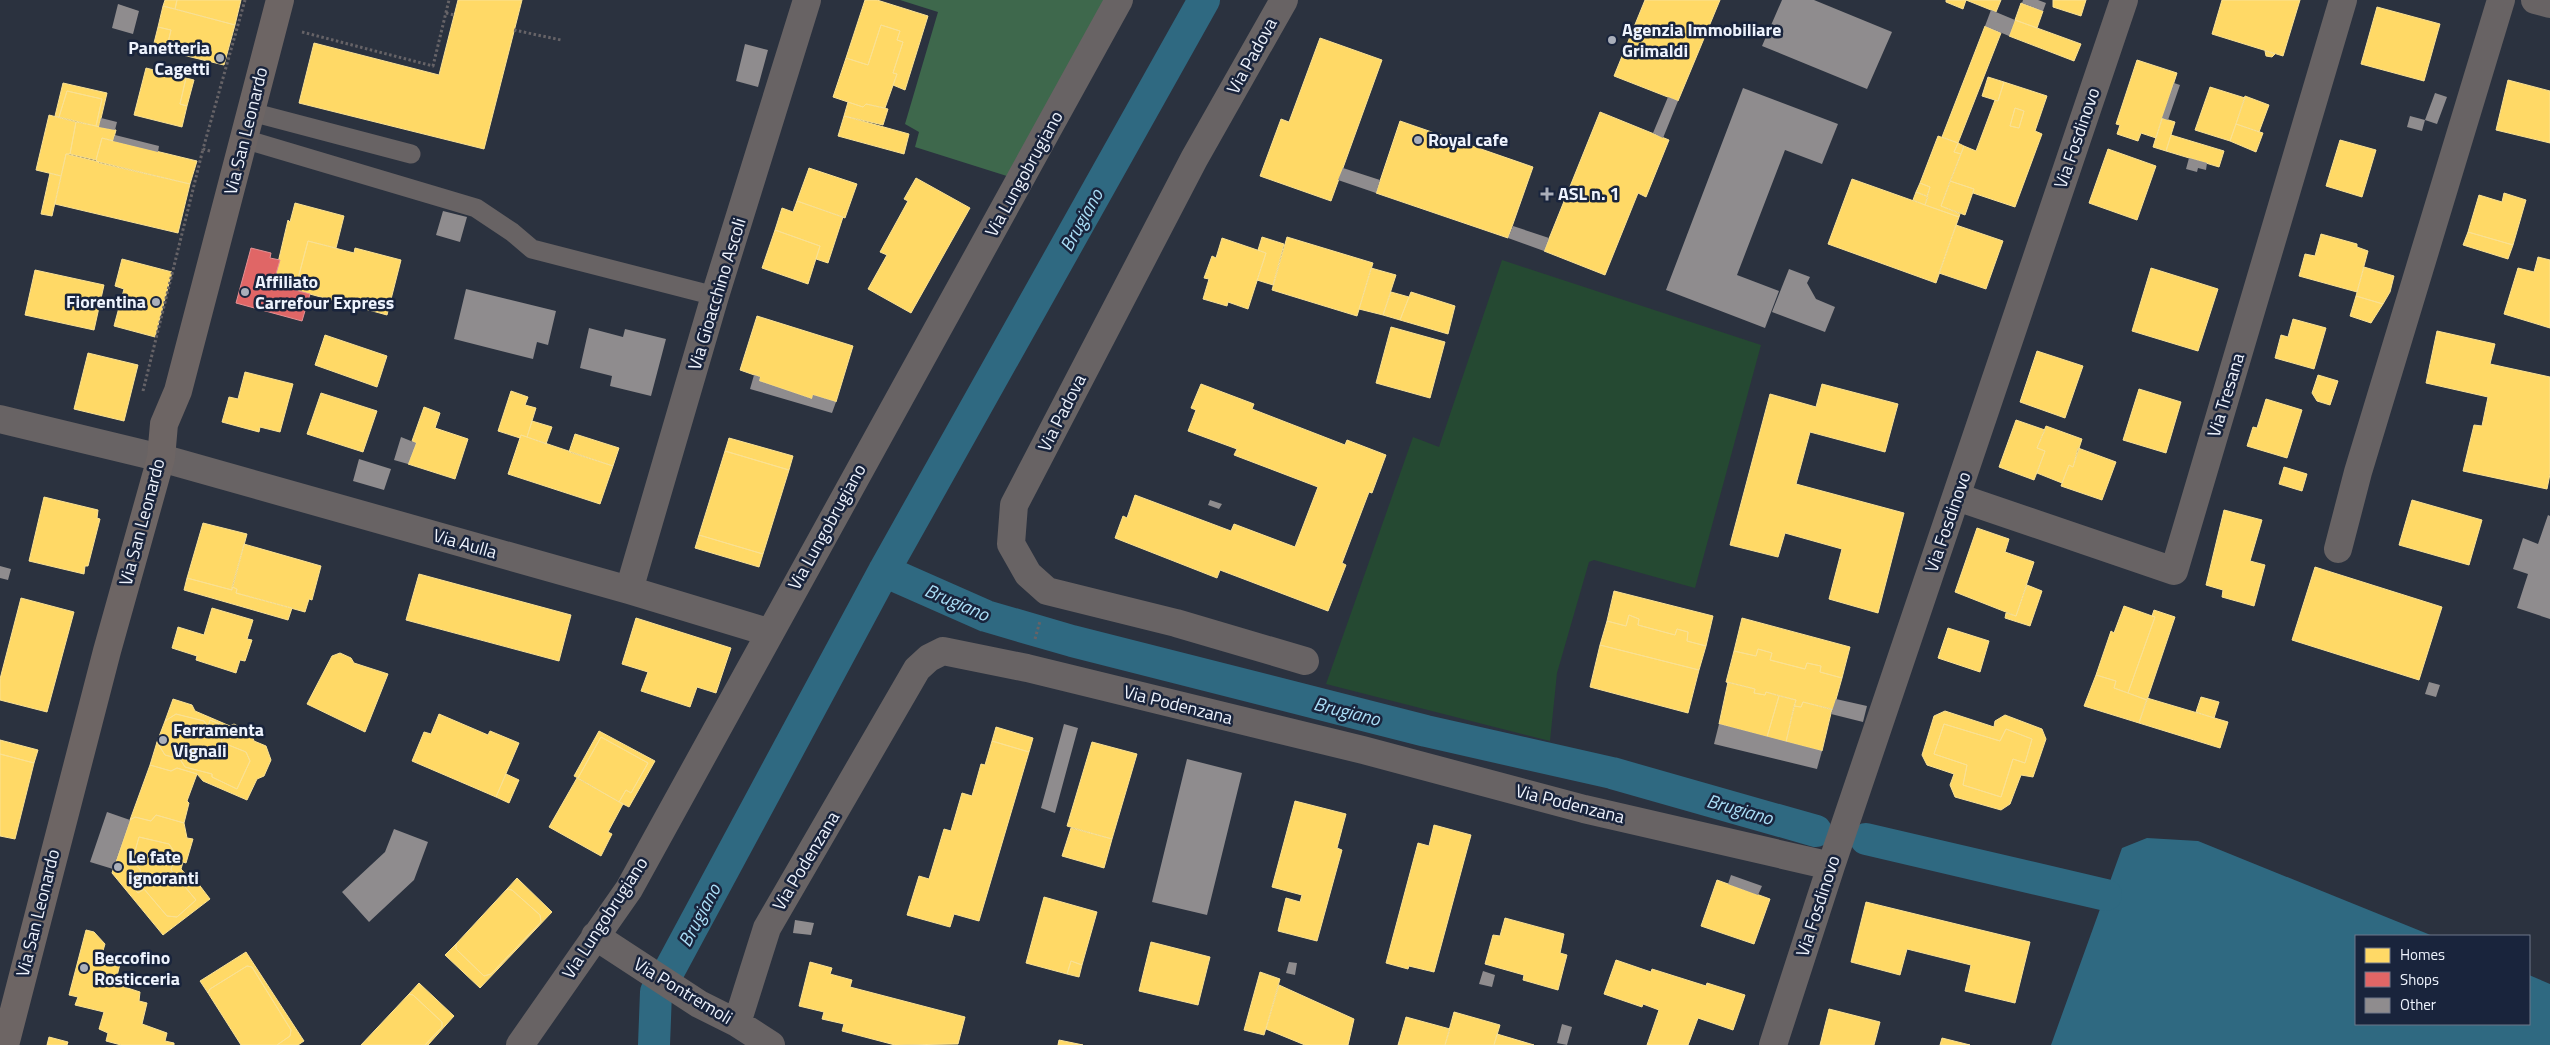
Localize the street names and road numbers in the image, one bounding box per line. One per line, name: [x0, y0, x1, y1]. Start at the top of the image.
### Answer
street label: Via Padova: [1220, 13, 1284, 99]
street label: Via San Leonardo: [217, 64, 274, 198]
street label: Via Fosdinovo: [2047, 84, 2106, 192]
street label: Via Lungobrugiano: [978, 106, 1069, 242]
street label: Via Gioacchino Ascoli: [681, 214, 752, 373]
street label: Via Tresana: [2200, 350, 2251, 440]
street label: Via Padova: [1031, 369, 1093, 456]
street label: Via San Leonardo: [112, 455, 171, 588]
street label: Via Lungobrugiano: [781, 459, 872, 595]
street label: Via Fosdinovo: [1918, 468, 1977, 576]
street label: Via Aulla: [430, 522, 500, 565]
street label: Via Podenzana: [1121, 678, 1236, 731]
street label: Via Podenzana: [1513, 777, 1628, 830]
street label: Via Podenzana: [765, 806, 846, 916]
street label: Via San Leonardo: [9, 846, 66, 980]
street label: Via Lungobrugiano: [555, 851, 654, 984]
street label: Via Fosdinovo: [1788, 852, 1847, 960]
street label: Via Pontremoli: [629, 950, 738, 1031]

